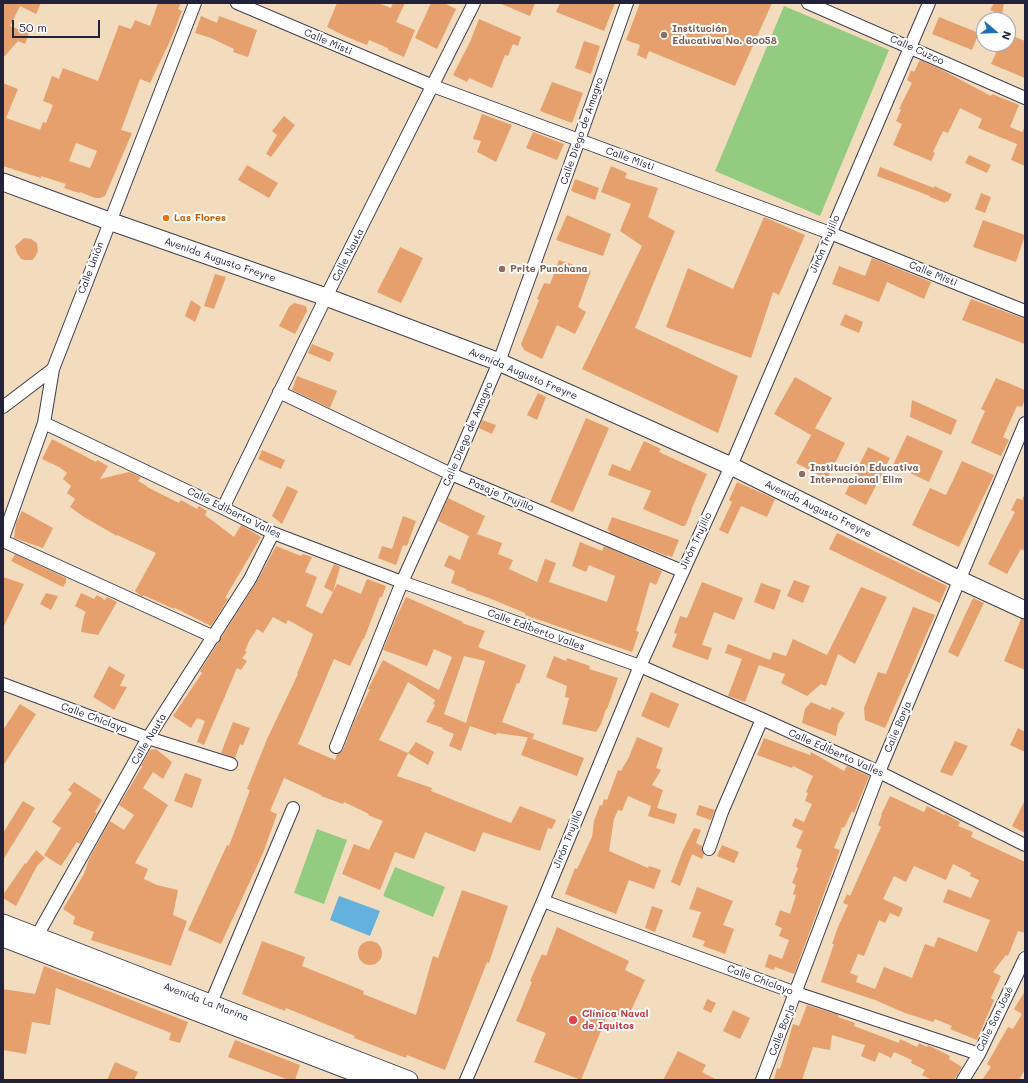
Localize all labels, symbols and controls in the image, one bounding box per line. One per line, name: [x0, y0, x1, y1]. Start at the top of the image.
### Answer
scale bar: [14, 12, 102, 38]
north arrow: [976, 12, 1016, 52]
text: 50 m: [19, 19, 47, 35]
place label: Institución Educativa No. 60058: [672, 23, 777, 46]
street label: Calle Misti: [302, 26, 354, 58]
text: N: [998, 29, 1015, 42]
marker: Institución Educativa No. 60058: [659, 30, 669, 40]
street label: Calle Cuzco: [888, 33, 946, 67]
street label: Calle Diego de Amagro: [558, 76, 606, 186]
street label: Calle Misti: [604, 145, 656, 173]
place label: Las Flores: [174, 212, 226, 224]
marker: Las Flores: [161, 213, 171, 223]
street label: Jirón Trujillo: [807, 213, 843, 275]
street label: Calle Nauta: [330, 227, 366, 283]
street label: Avenida Augusto Freyre: [163, 235, 277, 285]
street label: Calle Unión: [76, 240, 106, 296]
street label: Calle Misti: [907, 259, 959, 289]
place label: Prite Punchana: [510, 263, 588, 275]
marker: Prite Punchana: [497, 264, 507, 274]
street label: Avenida Augusto Freyre: [467, 346, 579, 402]
street label: Calle Diego de Amagro: [441, 380, 495, 488]
place label: Institución Educativa Internacional Elim: [810, 462, 919, 486]
marker: Institución Educativa Internacional Elim: [797, 469, 807, 479]
street label: Pasaje Trujillo: [467, 476, 535, 514]
street label: Avenida Augusto Freyre: [763, 478, 873, 540]
street label: Calle Ediberto Valles: [185, 485, 283, 541]
street label: Jirón Trujillo: [678, 511, 714, 571]
street label: Calle Ediberto Valles: [486, 607, 586, 653]
street label: Calle Chiclayo: [59, 700, 129, 736]
street label: Calle Borja: [882, 700, 914, 754]
street label: Calle Nauta: [129, 711, 169, 767]
street label: Calle Ediberto Valles: [787, 727, 885, 779]
street label: Jirón Trujillo: [551, 808, 585, 870]
street label: Calle Chiclayo: [725, 962, 795, 998]
street label: Avenida La Marina: [162, 980, 250, 1024]
street label: Calle San José: [974, 985, 1016, 1053]
street label: Calle Borja: [767, 1002, 797, 1058]
place label: Clínica Naval de Iquitos: [582, 1008, 648, 1032]
marker: Clínica Naval de Iquitos: [567, 1014, 579, 1026]

